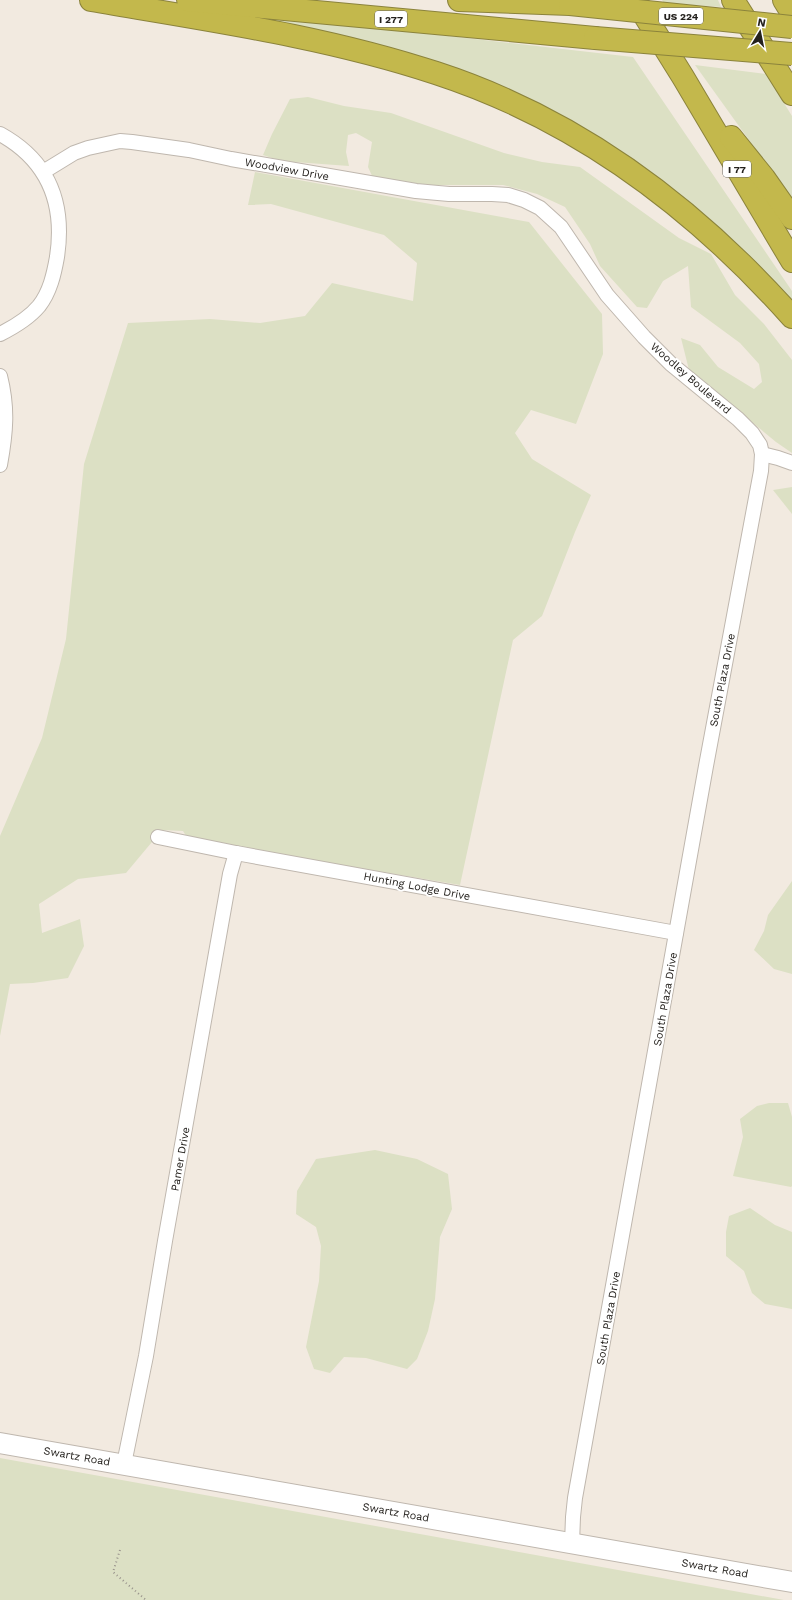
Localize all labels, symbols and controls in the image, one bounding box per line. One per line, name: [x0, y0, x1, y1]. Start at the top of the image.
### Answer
road number: US 224: [659, 8, 703, 24]
road number: I 277: [375, 11, 407, 27]
north arrow: [740, 12, 780, 52]
text: N: [757, 16, 767, 30]
street label: Woodview Drive: [244, 156, 330, 183]
road number: I 77: [723, 161, 751, 177]
street label: Woodley Boulevard: [648, 340, 733, 417]
street label: South Plaza Drive: [707, 632, 738, 728]
street label: Hunting Lodge Drive: [362, 870, 471, 903]
street label: South Plaza Drive: [651, 951, 680, 1047]
street label: Pamer Drive: [168, 1126, 193, 1192]
street label: South Plaza Drive: [594, 1270, 623, 1366]
street label: Swartz Road: [42, 1444, 111, 1469]
street label: Swartz Road: [361, 1500, 430, 1525]
street label: Swartz Road: [680, 1556, 749, 1581]

